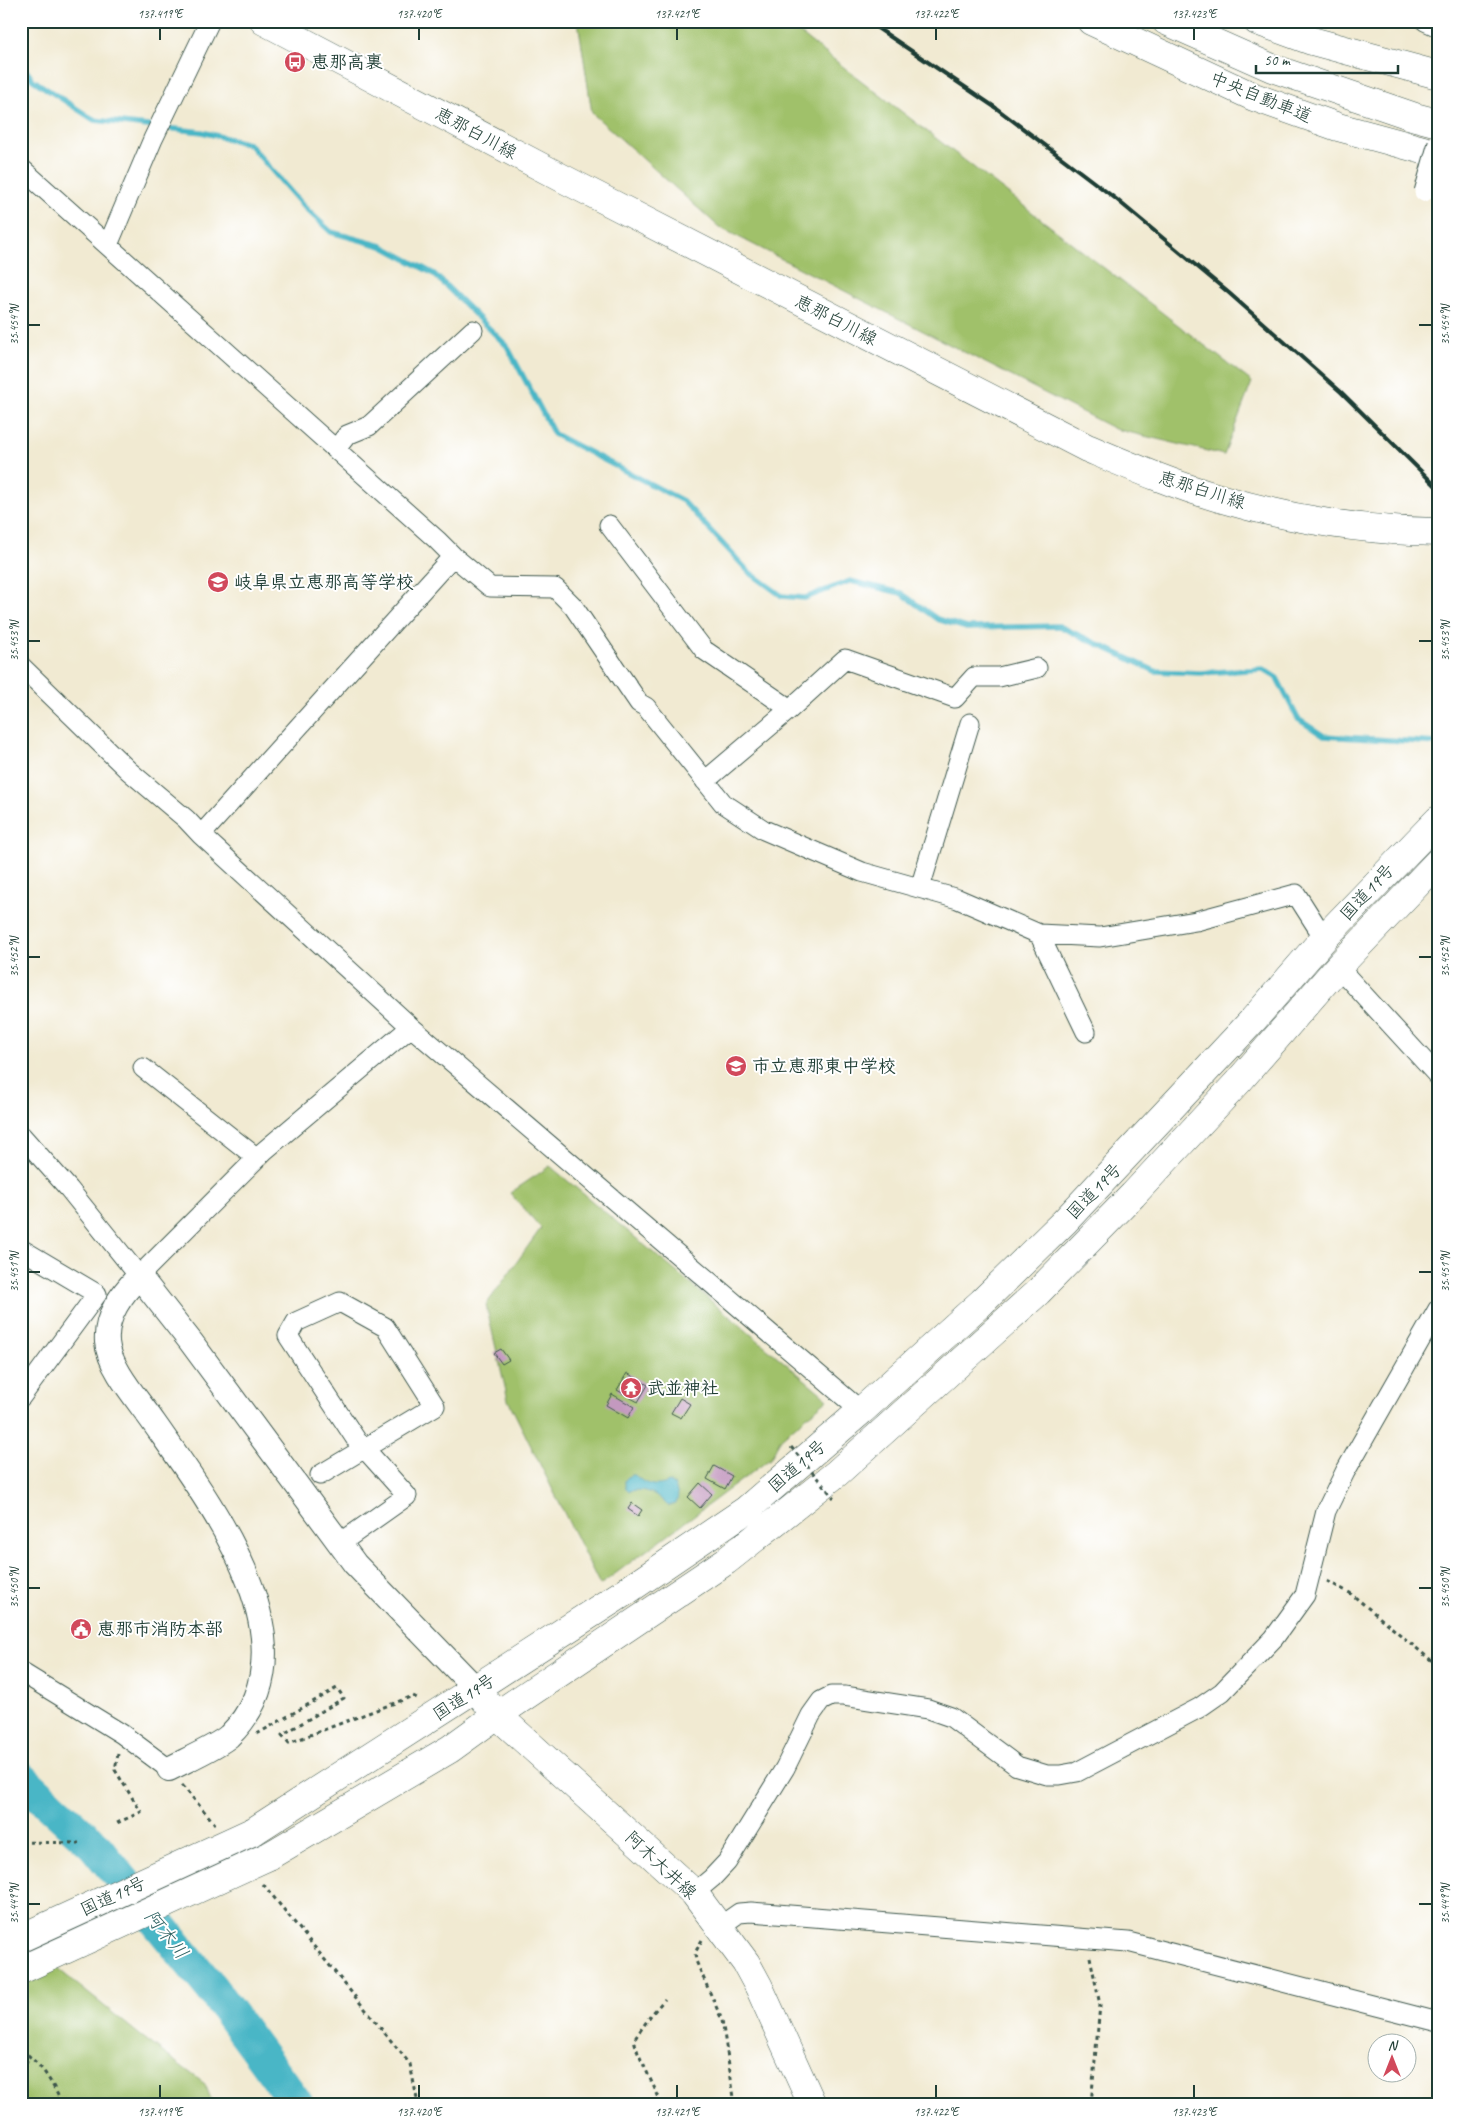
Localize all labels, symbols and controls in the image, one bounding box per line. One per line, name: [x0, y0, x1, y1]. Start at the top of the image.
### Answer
text: 137.419°E: [138, 6, 184, 22]
text: 137.420°E: [397, 6, 443, 22]
text: 137.421°E: [655, 6, 701, 22]
text: 137.422°E: [914, 6, 960, 22]
text: 137.423°E: [1172, 6, 1218, 22]
scale bar: [1256, 42, 1399, 74]
bus stop icon: 恵那高裏: [283, 50, 307, 74]
place label: 恵那高裏: [311, 51, 383, 73]
text: 50 m: [1264, 51, 1291, 70]
street label: 中央自動車道: [1207, 67, 1315, 127]
street label: 恵那白川線: [431, 102, 521, 164]
street label: 恵那白川線: [791, 290, 881, 350]
text: 35.454°N: [6, 303, 22, 345]
text: 35.454°N: [1437, 303, 1453, 345]
street label: 恵那白川線: [1156, 466, 1248, 514]
school or university icon: 岐阜県立恵那高等学校: [206, 570, 230, 594]
place label: 岐阜県立恵那高等学校: [234, 571, 414, 593]
text: 35.453°N: [6, 619, 22, 661]
text: 35.453°N: [1437, 619, 1453, 661]
street label: 国道19号: [1335, 859, 1399, 925]
text: 35.452°N: [6, 935, 22, 977]
text: 35.452°N: [1437, 935, 1453, 977]
school or university icon: 市立恵那東中学校: [724, 1054, 748, 1078]
place label: 市立恵那東中学校: [752, 1055, 896, 1077]
street label: 国道19号: [1062, 1158, 1126, 1224]
text: 35.451°N: [6, 1250, 22, 1292]
text: 35.451°N: [1437, 1250, 1453, 1292]
temple icon: 武並神社: [619, 1376, 643, 1400]
place label: 武並神社: [647, 1377, 719, 1399]
street label: 国道19号: [763, 1435, 831, 1497]
text: 35.450°N: [6, 1566, 22, 1608]
text: 35.450°N: [1437, 1566, 1453, 1608]
public building icon: 恵那市消防本部: [69, 1617, 93, 1641]
place label: 恵那市消防本部: [97, 1618, 223, 1640]
street label: 国道19号: [429, 1669, 499, 1725]
street label: 阿木大井線: [621, 1826, 701, 1904]
street label: 国道19号: [77, 1871, 149, 1921]
text: 35.449°N: [6, 1882, 22, 1924]
text: 35.449°N: [1437, 1882, 1453, 1924]
water label: 阿木川: [139, 1905, 193, 1964]
north arrow: [1366, 2032, 1416, 2082]
text: N: [1388, 2037, 1399, 2054]
text: 137.419°E: [138, 2104, 184, 2120]
text: 137.420°E: [397, 2104, 443, 2120]
text: 137.421°E: [655, 2104, 701, 2120]
text: 137.422°E: [914, 2104, 960, 2120]
text: 137.423°E: [1172, 2104, 1218, 2120]

